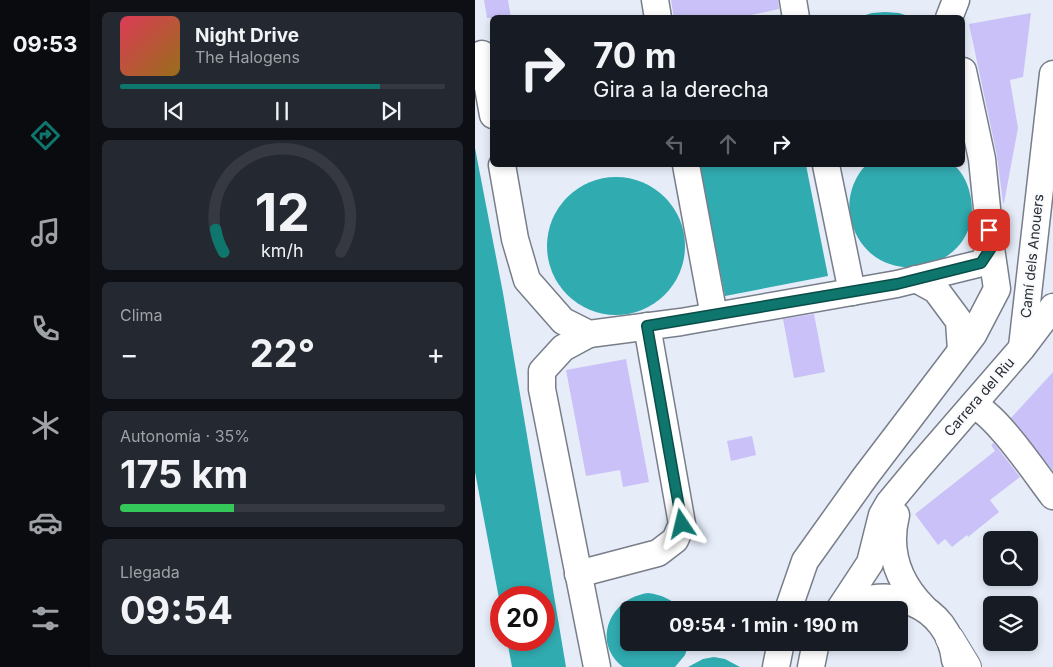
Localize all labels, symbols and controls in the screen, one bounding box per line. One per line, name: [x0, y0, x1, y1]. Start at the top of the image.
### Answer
text: Night Drive: [195, 24, 299, 47]
text: 09:53: [13, 31, 77, 57]
text: 70 m: [593, 34, 677, 76]
icon: right: [510, 35, 575, 100]
text: The Halogens: [195, 47, 300, 67]
text: Gira a la derecha: [593, 76, 769, 102]
icon: previous: [160, 97, 188, 125]
icon: pause: [268, 97, 296, 125]
icon: next: [377, 97, 405, 125]
icon: directions: [28, 118, 63, 153]
icon: left: [661, 130, 689, 158]
icon: ahead: [714, 130, 742, 158]
icon: right: [767, 130, 795, 158]
text: 12: [255, 181, 310, 244]
street label: Camí dels Anouers: [1017, 193, 1046, 319]
pin: [968, 209, 1010, 251]
icon: music: [28, 215, 63, 250]
icon: arrive: [975, 216, 1003, 244]
text: km/h: [261, 240, 304, 261]
text: Clima: [120, 305, 162, 325]
icon: phone: [28, 311, 63, 346]
text: 22°: [250, 330, 315, 376]
text: −: [120, 337, 139, 371]
text: +: [426, 337, 445, 371]
street label: Carrera del Riu: [940, 354, 1017, 439]
icon: climate: [28, 408, 63, 443]
text: Autonomía · 35%: [120, 426, 250, 446]
text: 175 km: [120, 451, 248, 497]
position arrow: [655, 497, 707, 549]
icon: car: [28, 505, 63, 540]
map controls: [983, 531, 1038, 651]
button: search: [983, 531, 1038, 586]
text: Llegada: [120, 562, 180, 582]
speed limit sign: 20: [490, 586, 555, 651]
text: 09:54: [120, 587, 233, 633]
button: layers: [983, 596, 1038, 651]
icon: filters: [28, 601, 63, 636]
text: 09:54 · 1 min · 190 m: [669, 614, 859, 637]

